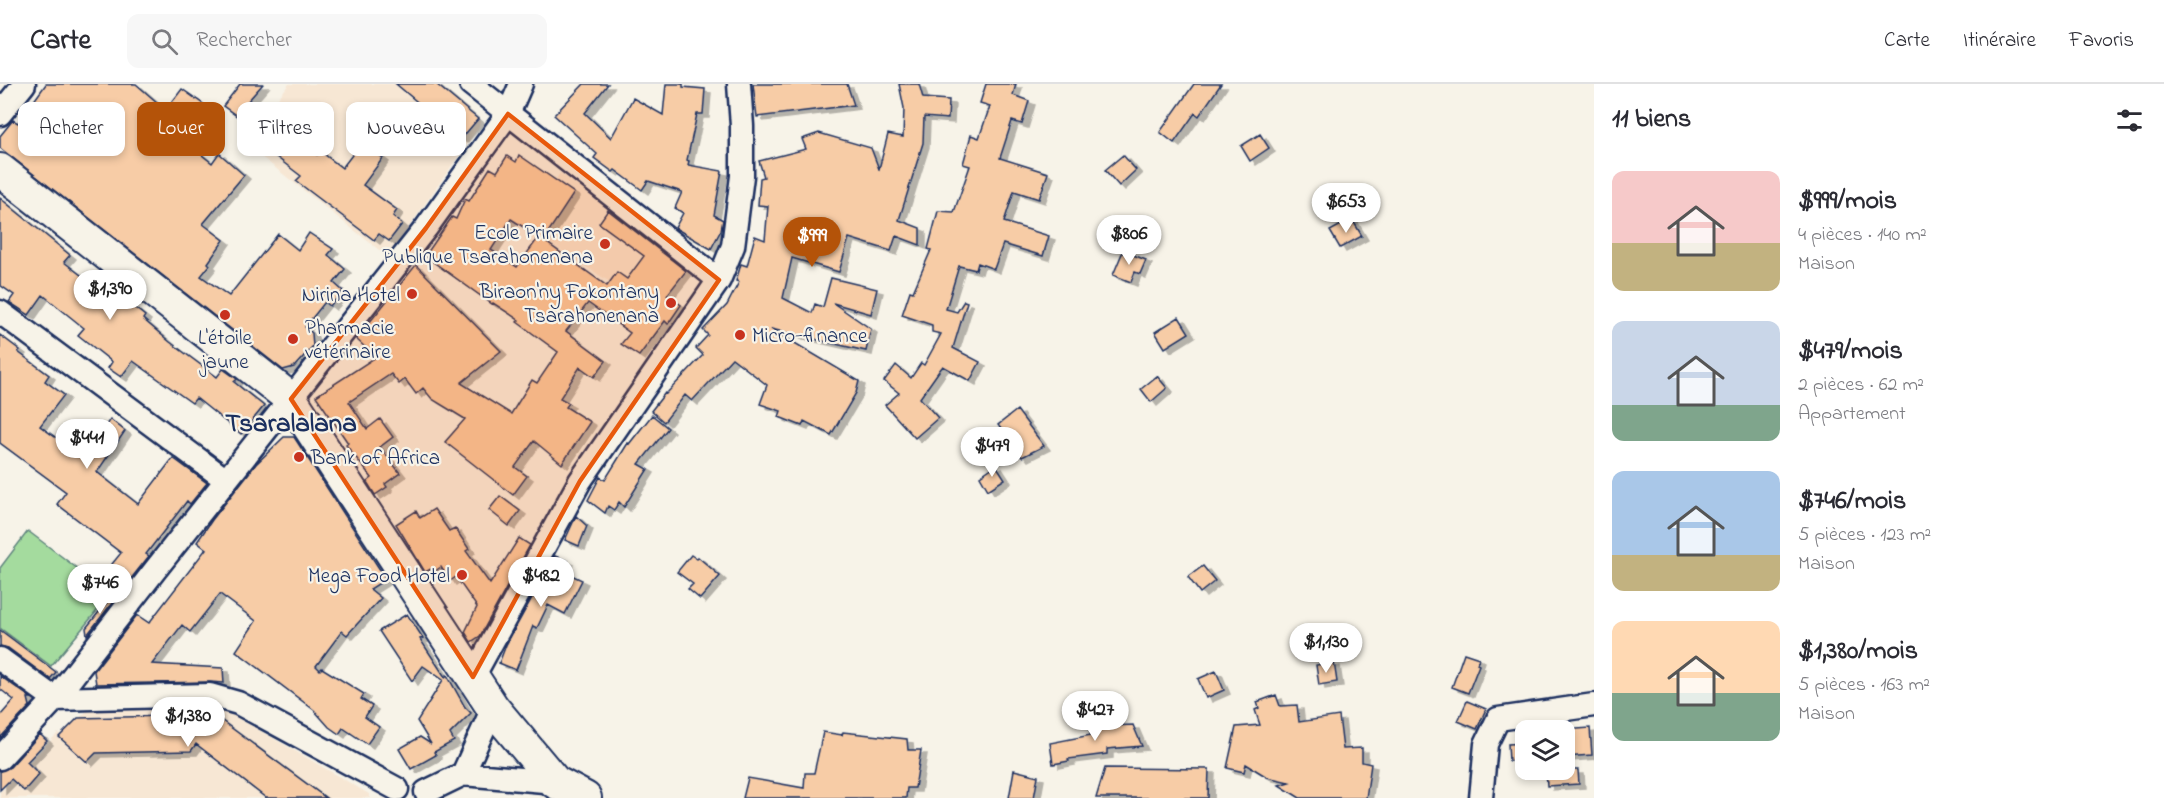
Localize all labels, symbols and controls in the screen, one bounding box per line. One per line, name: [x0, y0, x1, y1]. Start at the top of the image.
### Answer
search box: [127, 14, 547, 68]
text: Carte: [30, 21, 91, 62]
icon: search: [148, 25, 181, 58]
text: Rechercher: [196, 25, 292, 57]
text: Carte: [1884, 26, 1930, 56]
text: Itinéraire: [1963, 26, 2036, 56]
text: Favoris: [2069, 26, 2134, 56]
text: 11 biens: [1612, 101, 1691, 139]
chip: Acheter: [18, 102, 125, 156]
chip: Louer: [137, 102, 225, 156]
chip: Filtres: [237, 102, 334, 156]
chip: Nouveau: [346, 102, 466, 156]
icon: filters: [2113, 104, 2146, 137]
pin: $653: [1310, 183, 1382, 234]
text: $999/mois: [1798, 183, 1897, 221]
text: $653: [1326, 188, 1366, 217]
icon: home: [1660, 195, 1732, 267]
pin: $806: [1093, 215, 1165, 266]
pin: $999: [776, 217, 848, 268]
place label: Ecole Primaire Publique Tsarahonenana: [382, 219, 594, 273]
text: $806: [1110, 220, 1148, 249]
text: 4 pièces · 140 m²: [1798, 221, 1927, 250]
text: $999: [797, 222, 827, 251]
marker: Ecole Primaire Publique Tsarahonenana: [598, 237, 612, 251]
text: Maison: [1798, 250, 1855, 279]
pin: $1,390: [61, 270, 159, 321]
text: $1,390: [88, 275, 132, 304]
place label: Biraon'ny Fokontany Tsarahonenana: [479, 278, 659, 332]
place label: Nirina Hotel: [302, 281, 400, 311]
marker: Nirina Hotel: [405, 287, 419, 301]
marker: Biraon'ny Fokontany Tsarahonenana: [664, 296, 678, 310]
marker: L'étoile jaune: [218, 308, 232, 322]
place label: Pharmacie vétérinaire: [305, 314, 394, 368]
place label: Micro-finance: [752, 322, 868, 352]
place label: L'étoile jaune: [198, 324, 253, 378]
marker: Micro-finance: [733, 328, 747, 342]
marker: Pharmacie vétérinaire: [286, 332, 300, 346]
text: $479/mois: [1798, 333, 1903, 371]
icon: home: [1660, 345, 1732, 417]
text: 2 pièces · 62 m²: [1798, 371, 1924, 400]
text: Appartement: [1798, 400, 1906, 429]
district label: Tsaralalana: [225, 405, 357, 444]
pin: $441: [51, 419, 123, 470]
text: $441: [70, 424, 104, 453]
pin: $479: [956, 427, 1028, 478]
text: $479: [975, 432, 1009, 461]
place label: Bank of Africa: [310, 444, 440, 474]
marker: Bank of Africa: [292, 450, 306, 464]
text: $746/mois: [1798, 483, 1906, 521]
icon: home: [1660, 495, 1732, 567]
text: 5 pièces · 123 m²: [1798, 521, 1931, 550]
text: Maison: [1798, 550, 1855, 579]
pin: $482: [505, 557, 577, 608]
place label: Mega Food Hotel: [308, 562, 450, 594]
text: $482: [522, 562, 560, 591]
pin: $746: [64, 564, 136, 615]
marker: Mega Food Hotel: [455, 568, 469, 582]
text: $746: [81, 569, 119, 598]
pin: $1,130: [1277, 623, 1375, 674]
text: $1,130: [1303, 628, 1349, 657]
text: $1,380/mois: [1798, 633, 1918, 671]
icon: home: [1660, 645, 1732, 717]
text: 5 pièces · 163 m²: [1798, 671, 1930, 700]
pin: $427: [1059, 691, 1131, 742]
text: $427: [1076, 696, 1114, 725]
pin: $1,380: [139, 697, 237, 748]
text: Maison: [1798, 700, 1855, 729]
text: $1,380: [165, 702, 211, 731]
map controls: [1515, 720, 1575, 780]
button: layers: [1515, 720, 1575, 780]

